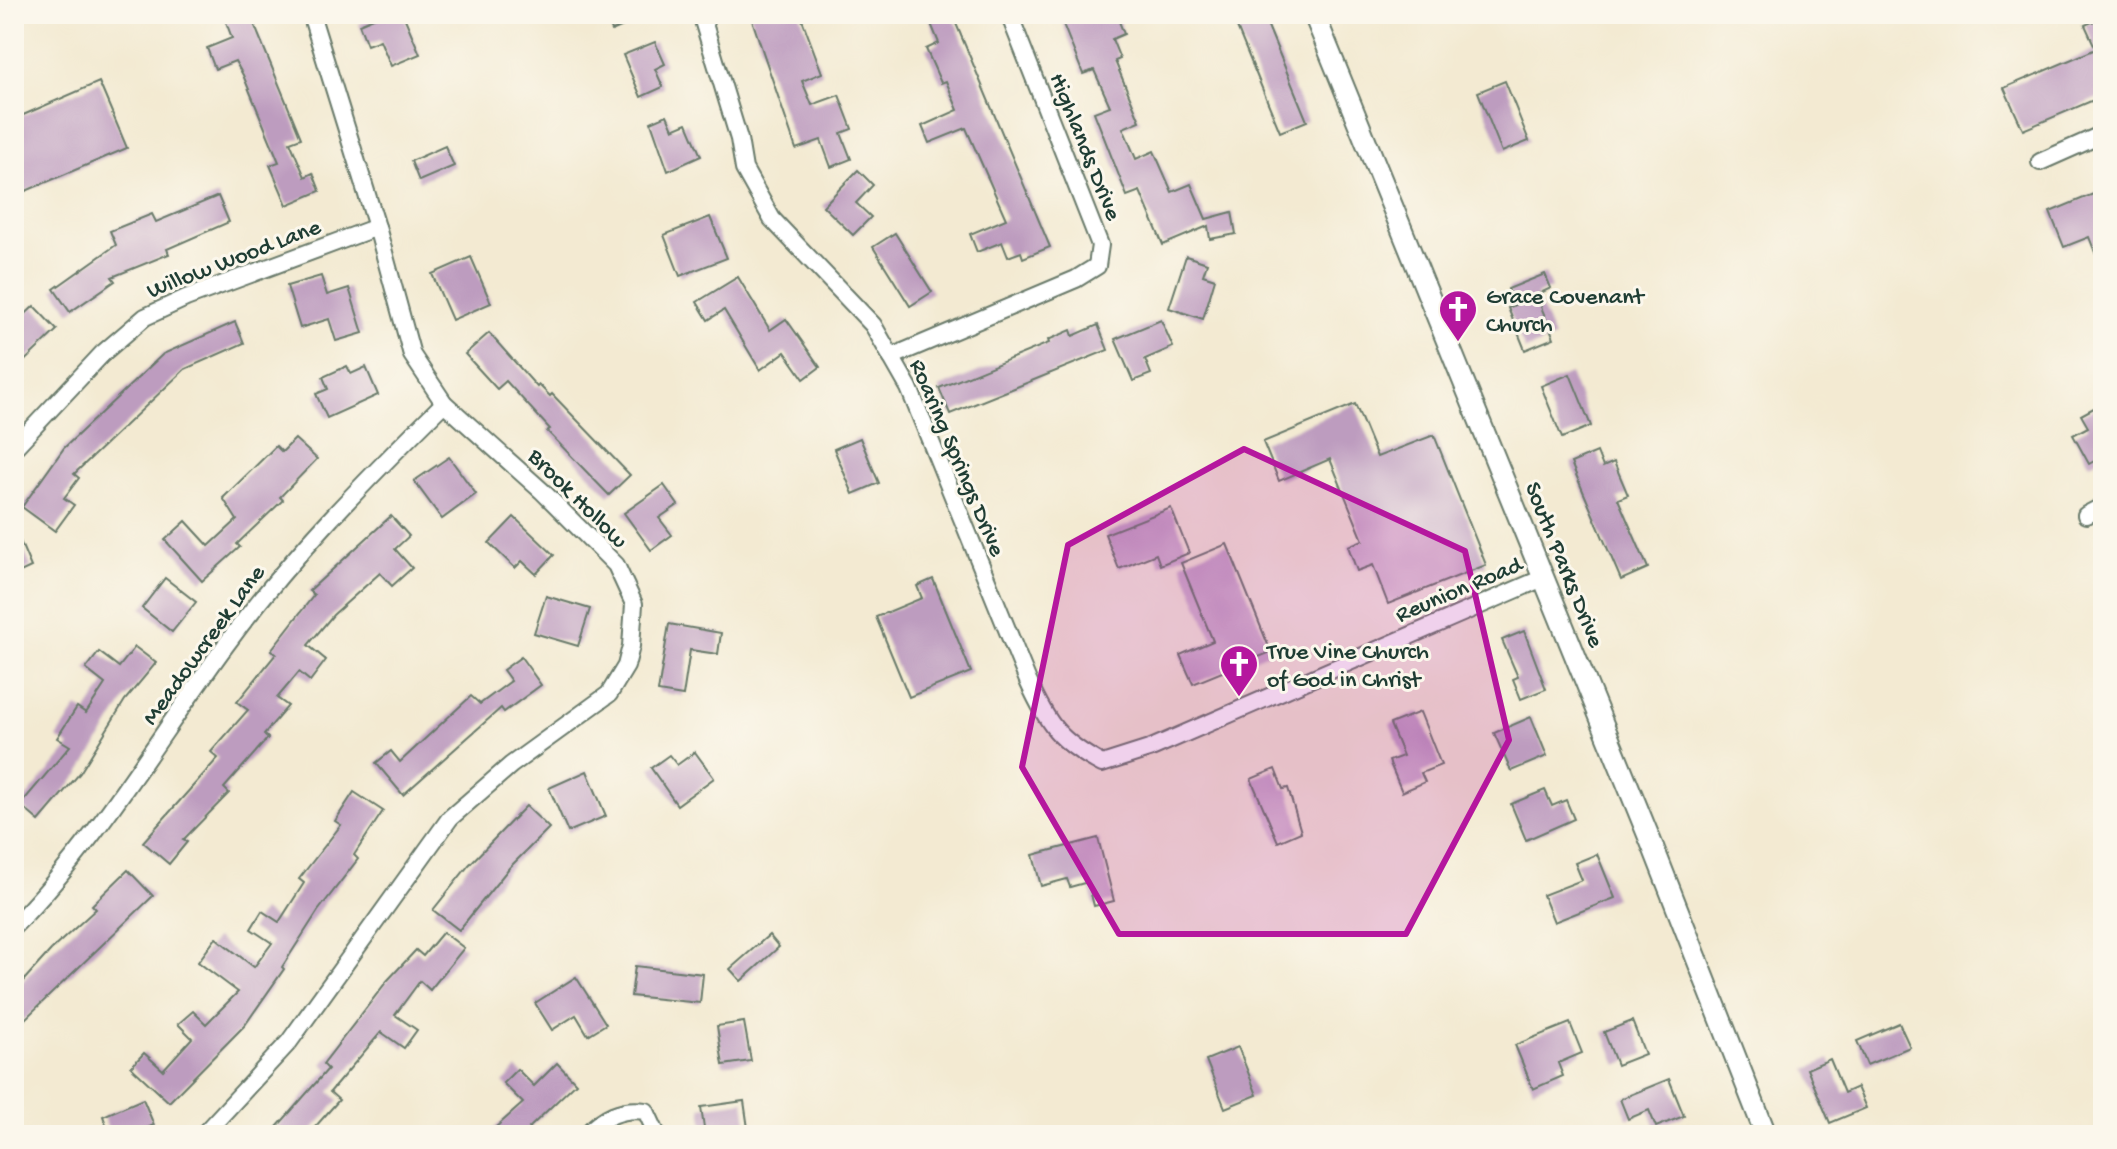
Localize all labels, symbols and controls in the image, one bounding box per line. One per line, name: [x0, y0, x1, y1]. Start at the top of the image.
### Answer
street label: Highlands Drive: [1041, 69, 1127, 226]
street label: Willow Wood Lane: [143, 214, 326, 307]
place label: Grace Covenant Church: [1486, 284, 1646, 341]
church icon: Grace Covenant Church: [1437, 288, 1479, 343]
street label: Roaring Springs Drive: [901, 355, 1011, 562]
street label: Brook Hollow: [520, 443, 633, 556]
street label: South Parks Drive: [1516, 478, 1609, 653]
street label: Reunion Road: [1392, 551, 1529, 631]
street label: Meadowcreek Lane: [137, 560, 273, 732]
place label: True Vine Church of God in Christ: [1265, 639, 1429, 696]
church icon: True Vine Church of God in Christ: [1218, 643, 1260, 698]

